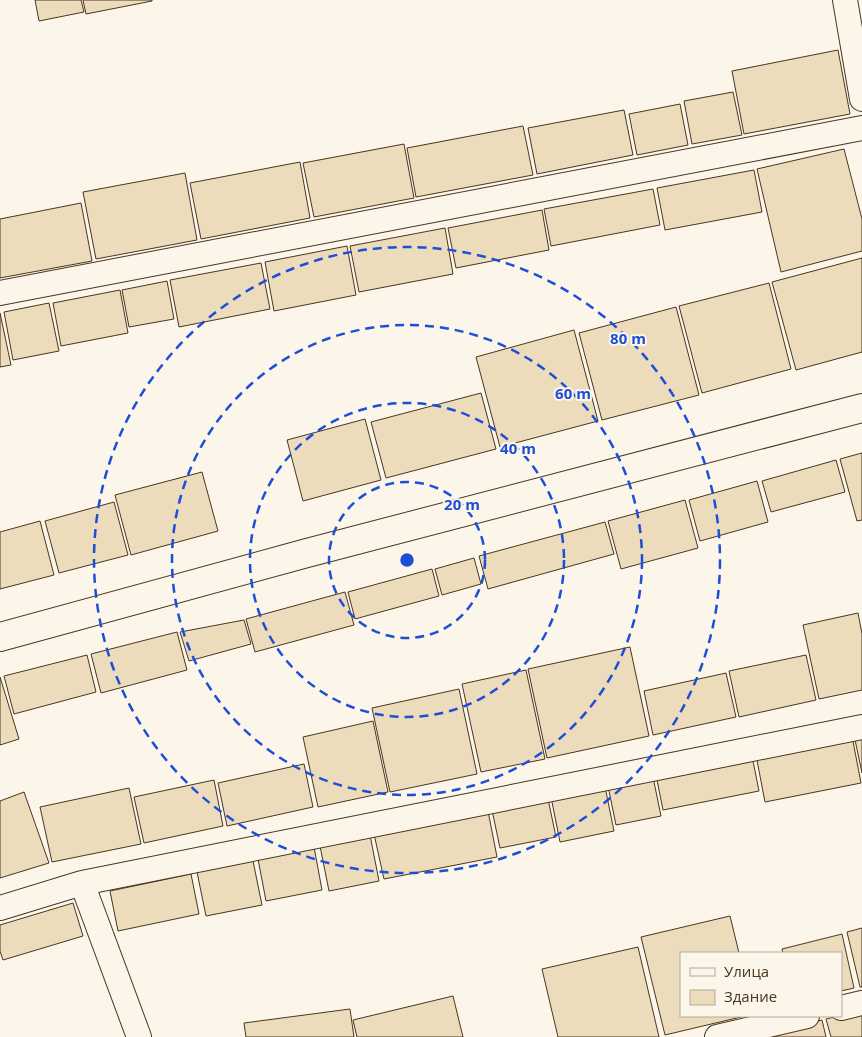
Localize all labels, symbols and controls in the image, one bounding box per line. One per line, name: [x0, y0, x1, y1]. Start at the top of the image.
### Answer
text: 80 m: [610, 328, 646, 348]
text: 60 m: [555, 383, 591, 403]
text: 40 m: [500, 438, 536, 458]
text: 20 m: [444, 494, 480, 514]
centre of rings: [398, 551, 416, 569]
legend: [680, 952, 842, 1017]
text: Улица: [724, 961, 769, 981]
text: Здание: [724, 986, 777, 1006]

